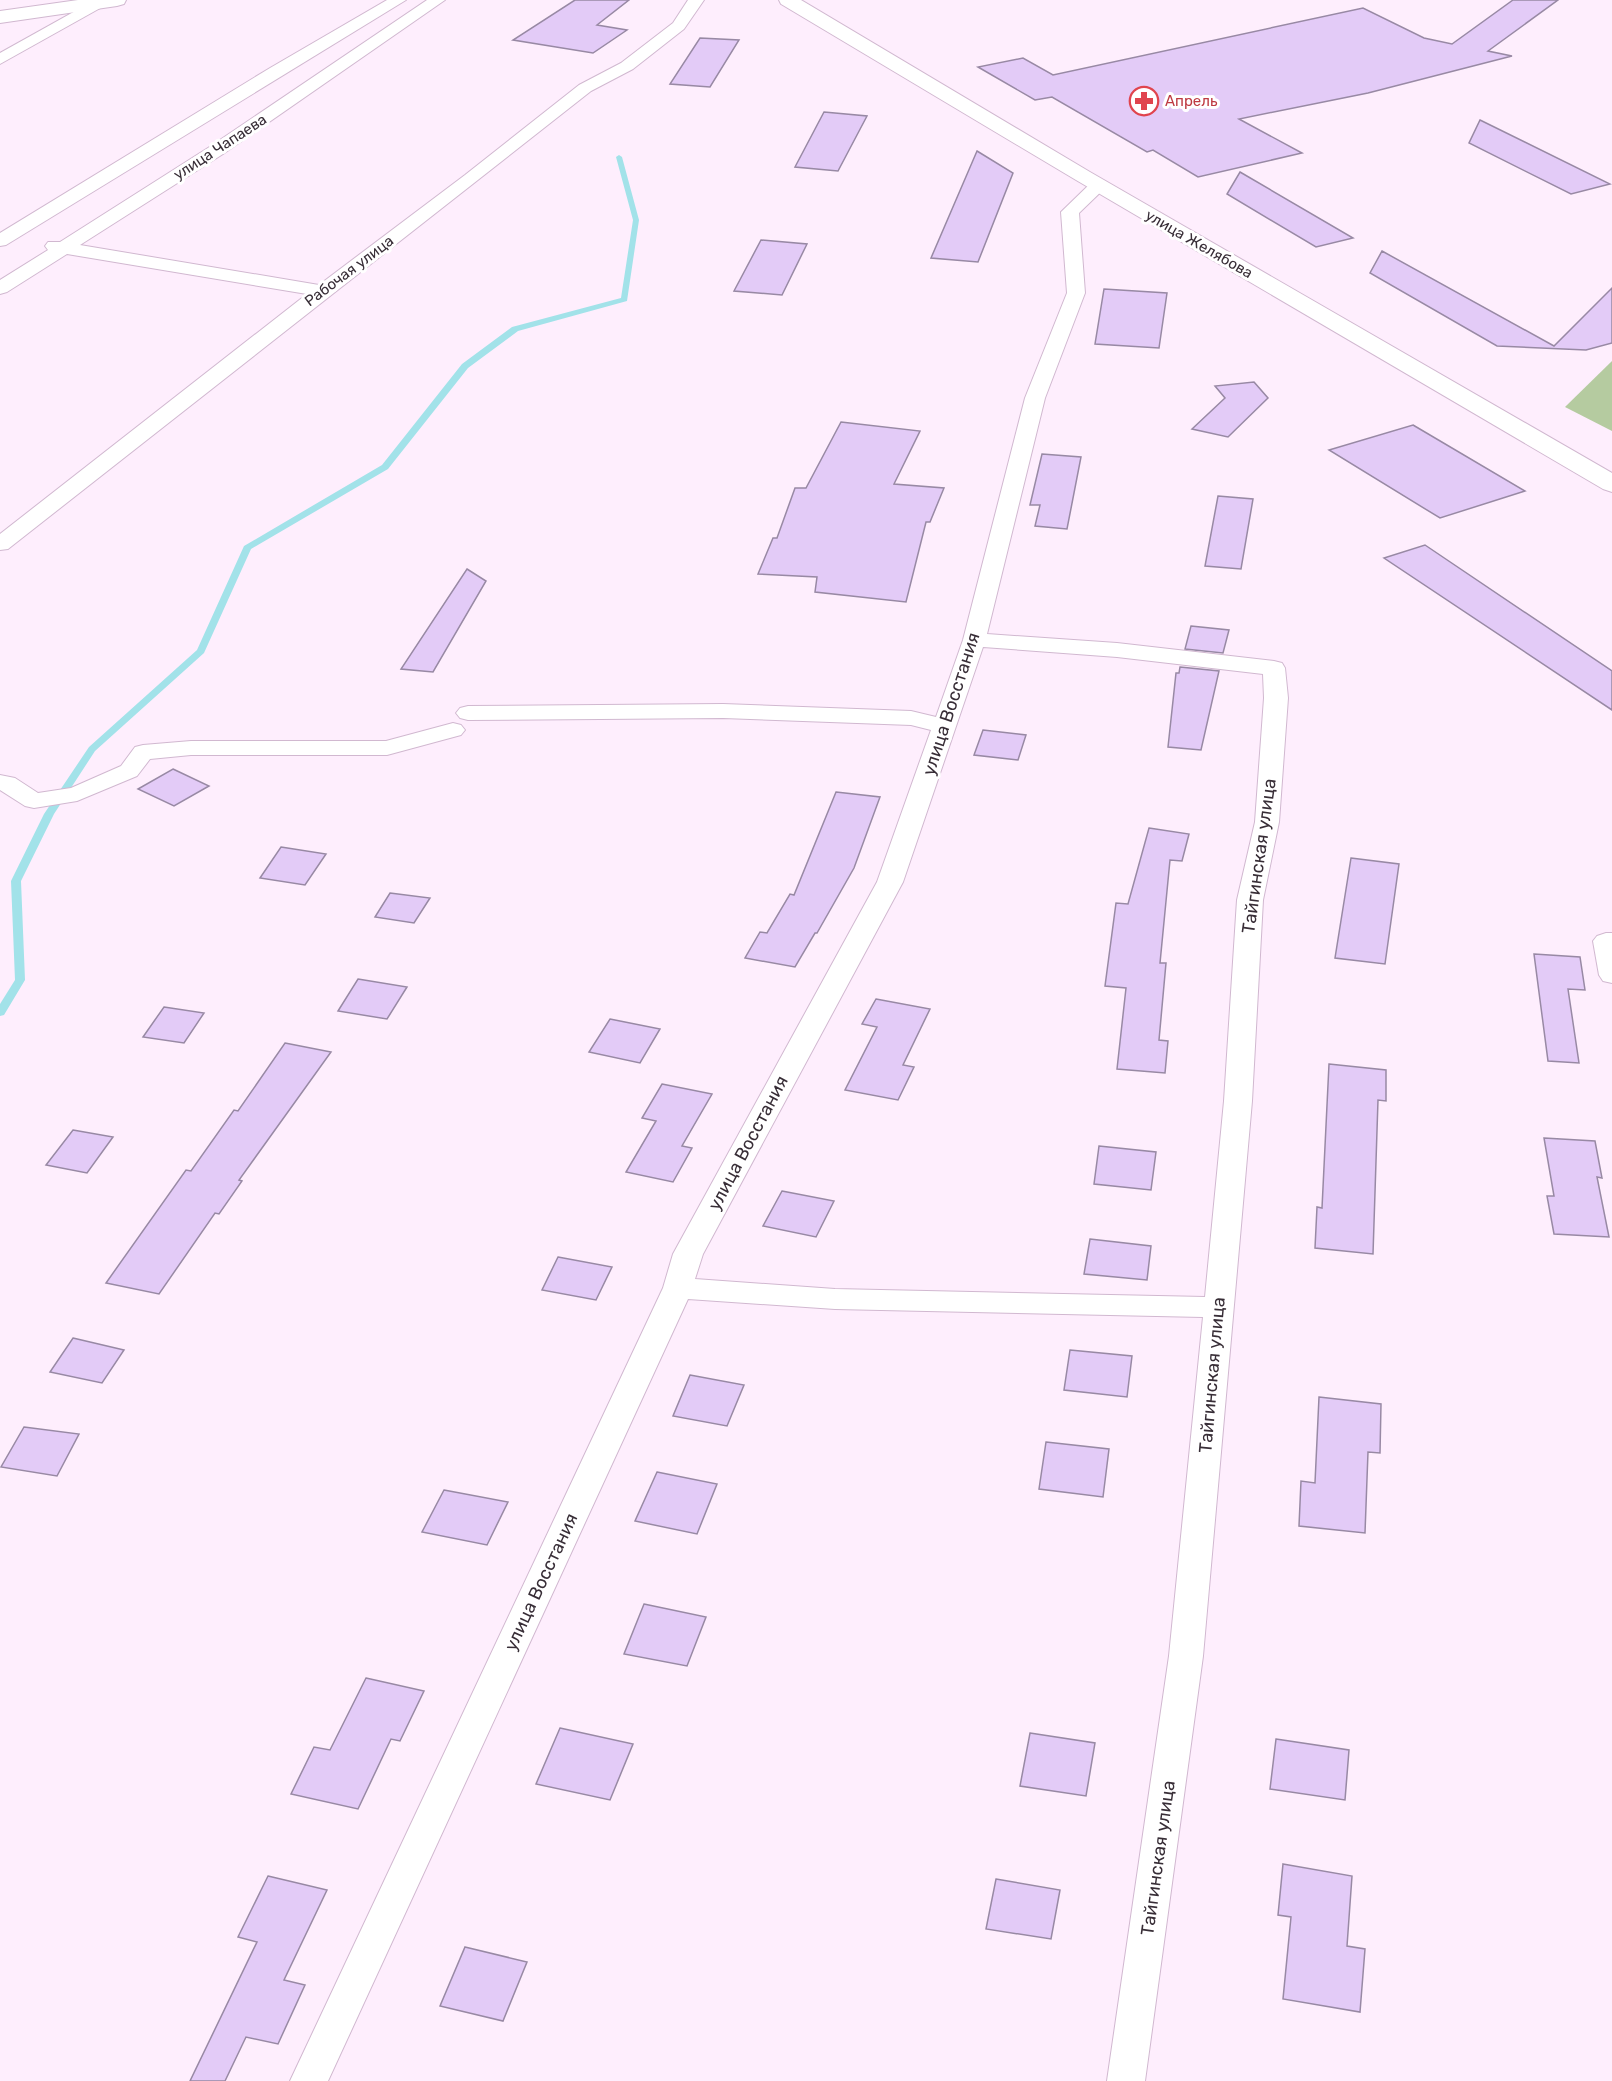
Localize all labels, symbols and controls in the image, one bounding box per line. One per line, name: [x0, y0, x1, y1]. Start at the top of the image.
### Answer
pharmacy icon: Апрель: [1128, 85, 1160, 117]
place label: Апрель: [1165, 92, 1218, 110]
street label: улица Чапаева: [170, 110, 270, 184]
street label: улица Желябова: [1142, 206, 1256, 282]
street label: Рабочая улица: [301, 232, 397, 310]
street label: улица Восстания: [917, 630, 985, 778]
street label: Тайгинская улица: [1237, 777, 1281, 935]
street label: улица Восстания: [703, 1072, 793, 1214]
street label: Тайгинская улица: [1194, 1296, 1230, 1454]
street label: улица Восстания: [499, 1510, 583, 1654]
street label: Тайгинская улица: [1136, 1779, 1180, 1937]

